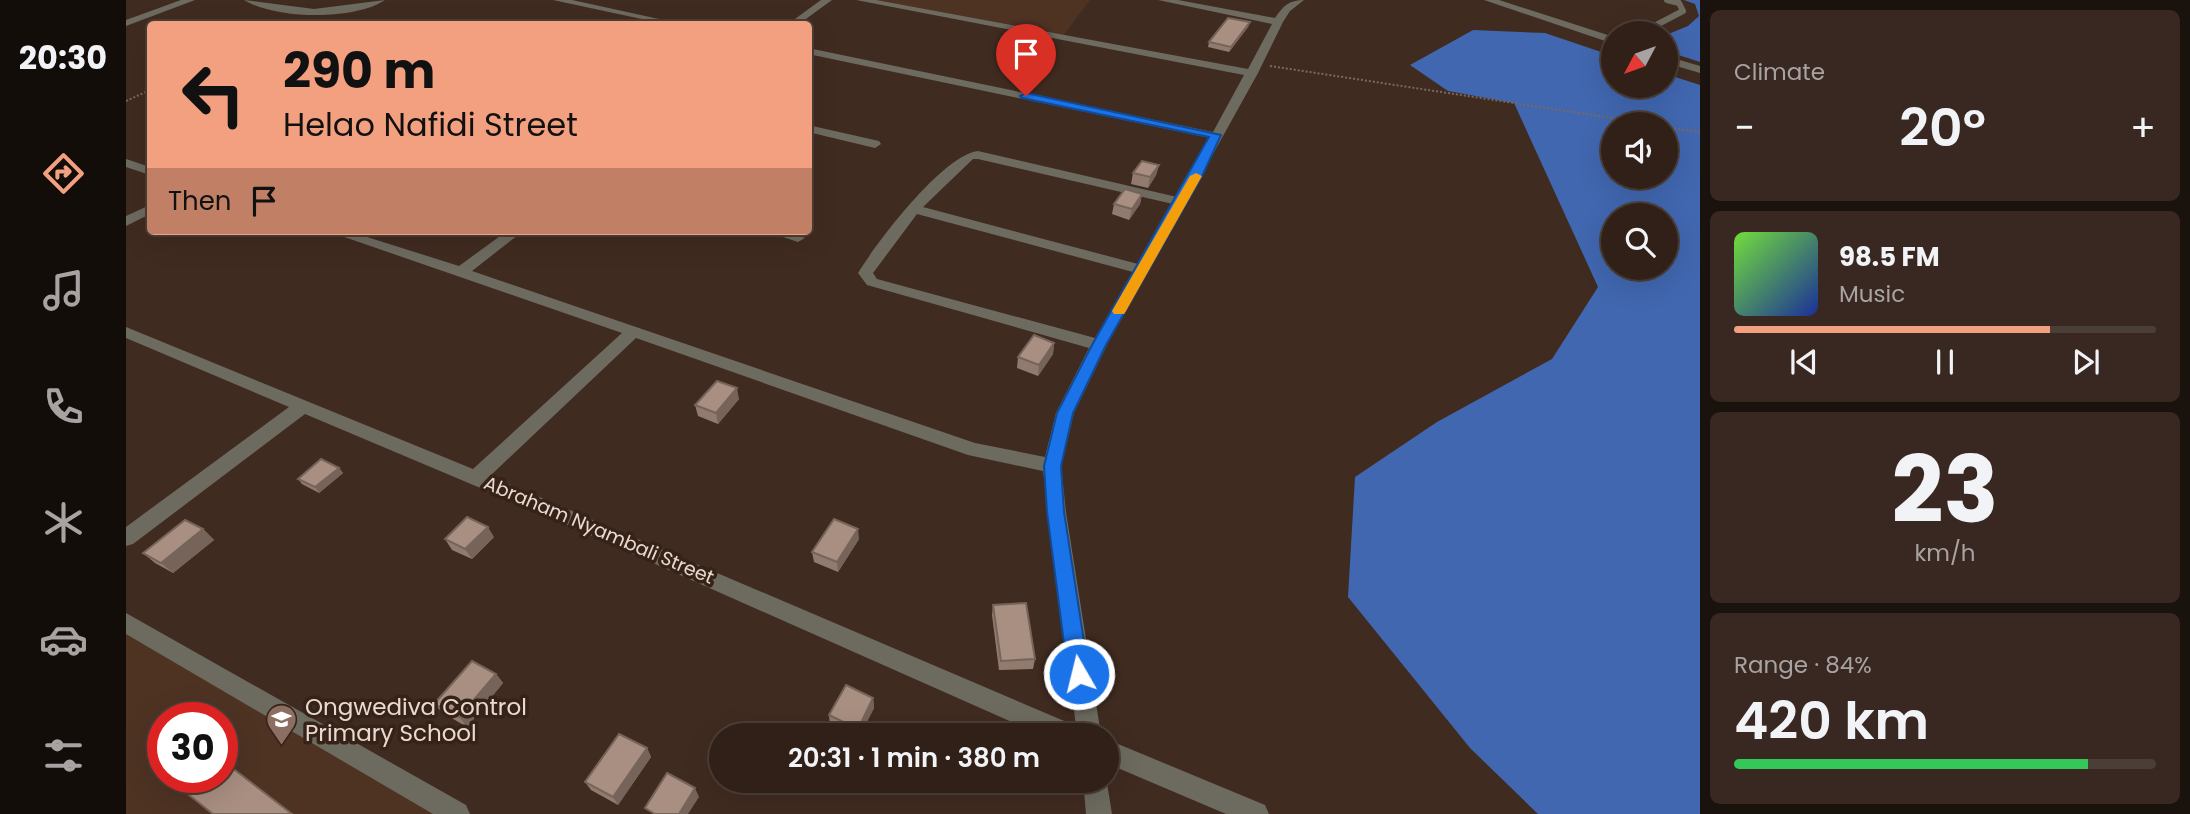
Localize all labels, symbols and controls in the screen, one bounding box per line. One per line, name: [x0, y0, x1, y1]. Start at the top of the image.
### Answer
north arrow: [1601, 21, 1678, 98]
map controls: [1601, 21, 1678, 280]
pin: [996, 24, 1056, 96]
text: 20:30: [19, 35, 107, 80]
icon: arrive: [1007, 35, 1045, 73]
text: 290 m: [283, 37, 435, 105]
icon: left: [168, 49, 259, 140]
text: Climate: [1734, 56, 1825, 88]
text: 20°: [1899, 91, 1986, 164]
text: −: [1734, 101, 1755, 154]
text: +: [2130, 101, 2156, 154]
text: Helao Nafidi Street: [283, 102, 578, 147]
button: sound: [1601, 112, 1678, 189]
icon: directions: [39, 149, 88, 198]
icon: arrive: [245, 182, 283, 220]
text: Then: [168, 183, 231, 219]
button: search: [1601, 203, 1678, 280]
text: 98.5 FM: [1839, 239, 1940, 275]
icon: music: [39, 266, 88, 315]
text: Music: [1839, 278, 1905, 310]
icon: previous: [1785, 343, 1823, 381]
icon: pause: [1926, 343, 1964, 381]
icon: next: [2067, 343, 2105, 381]
icon: phone: [39, 382, 88, 431]
text: 23: [1891, 426, 1999, 554]
street label: Abraham Nyambali Street: [480, 469, 718, 591]
icon: climate: [39, 498, 88, 547]
text: km/h: [1914, 537, 1976, 569]
icon: car: [39, 615, 88, 664]
position arrow: [1042, 637, 1116, 711]
text: Range · 84%: [1734, 649, 1872, 681]
text: 420 km: [1734, 684, 1929, 757]
place label: Ongwediva Control Primary School: [305, 691, 527, 749]
speed limit sign: 30: [147, 702, 238, 793]
school or university icon: Ongwediva Control Primary School: [265, 703, 299, 747]
icon: filters: [39, 731, 88, 780]
text: 20:31 · 1 min · 380 m: [788, 740, 1040, 776]

